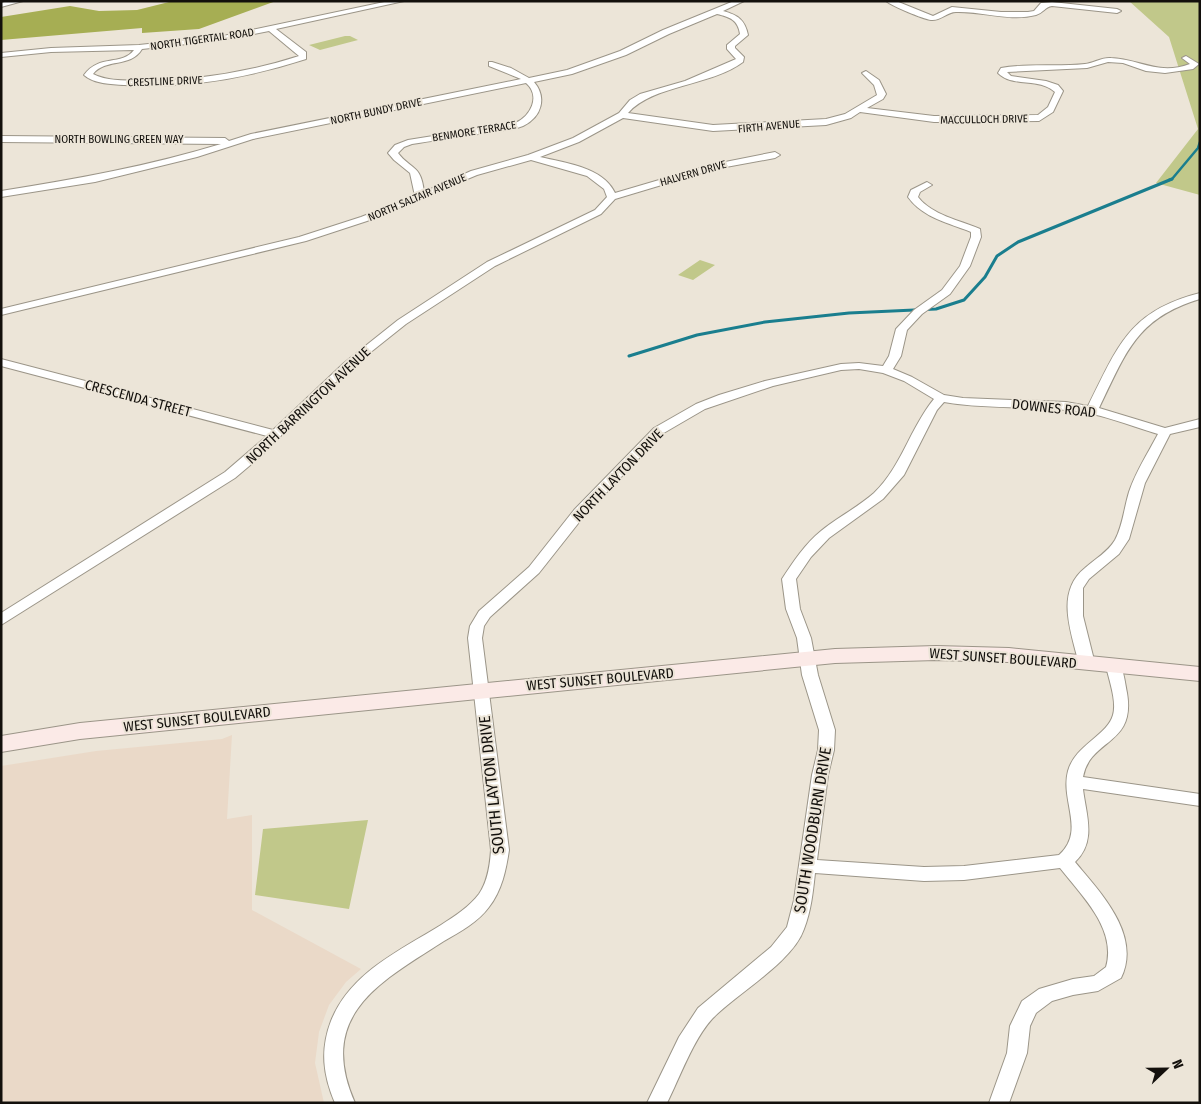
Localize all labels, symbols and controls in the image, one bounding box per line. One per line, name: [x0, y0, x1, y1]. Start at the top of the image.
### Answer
street label: NORTH TIGERTAIL ROAD: [149, 26, 255, 53]
street label: CRESTLINE DRIVE: [127, 74, 203, 89]
street label: NORTH BUNDY DRIVE: [329, 95, 423, 128]
street label: MACCULLOCH DRIVE: [940, 112, 1028, 127]
street label: FIRTH AVENUE: [737, 117, 801, 136]
street label: BENMORE TERRACE: [431, 118, 517, 145]
street label: NORTH BOWLING GREEN WAY: [54, 133, 184, 146]
street label: HALVERN DRIVE: [658, 158, 728, 189]
street label: NORTH SALTAIR AVENUE: [366, 171, 468, 224]
street label: NORTH BARRINGTON AVENUE: [243, 343, 374, 467]
street label: CRESCENDA STREET: [83, 376, 193, 421]
street label: DOWNES ROAD: [1011, 396, 1097, 421]
street label: NORTH LAYTON DRIVE: [570, 425, 667, 525]
street label: WEST SUNSET BOULEVARD: [929, 645, 1077, 672]
street label: WEST SUNSET BOULEVARD: [526, 665, 674, 694]
street label: WEST SUNSET BOULEVARD: [123, 703, 271, 736]
street label: SOUTH LAYTON DRIVE: [475, 715, 508, 855]
street label: SOUTH WOODBURN DRIVE: [790, 746, 835, 914]
north arrow: [1141, 1044, 1191, 1094]
text: N: [1168, 1057, 1187, 1071]

